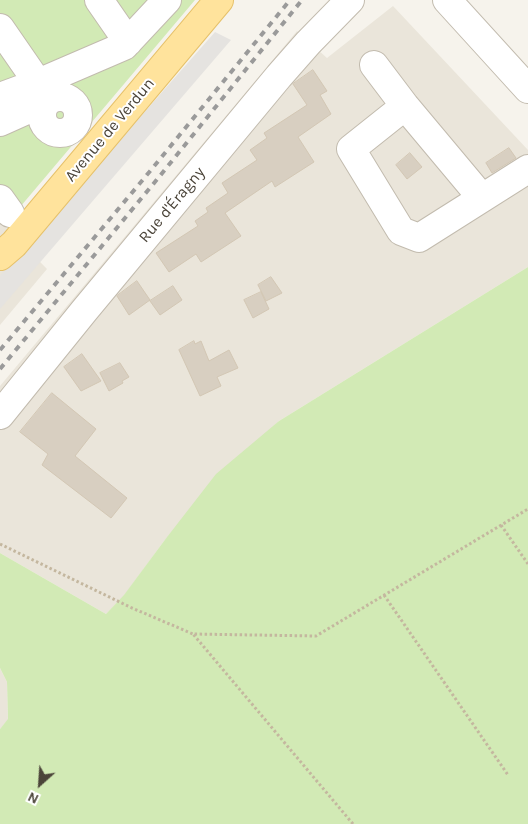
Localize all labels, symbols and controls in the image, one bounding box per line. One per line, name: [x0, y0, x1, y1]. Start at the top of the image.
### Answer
street label: Avenue de Verdun: [61, 74, 159, 186]
street label: Rue d'Éragny: [135, 163, 209, 247]
north arrow: [15, 759, 65, 809]
text: N: [25, 788, 41, 808]

